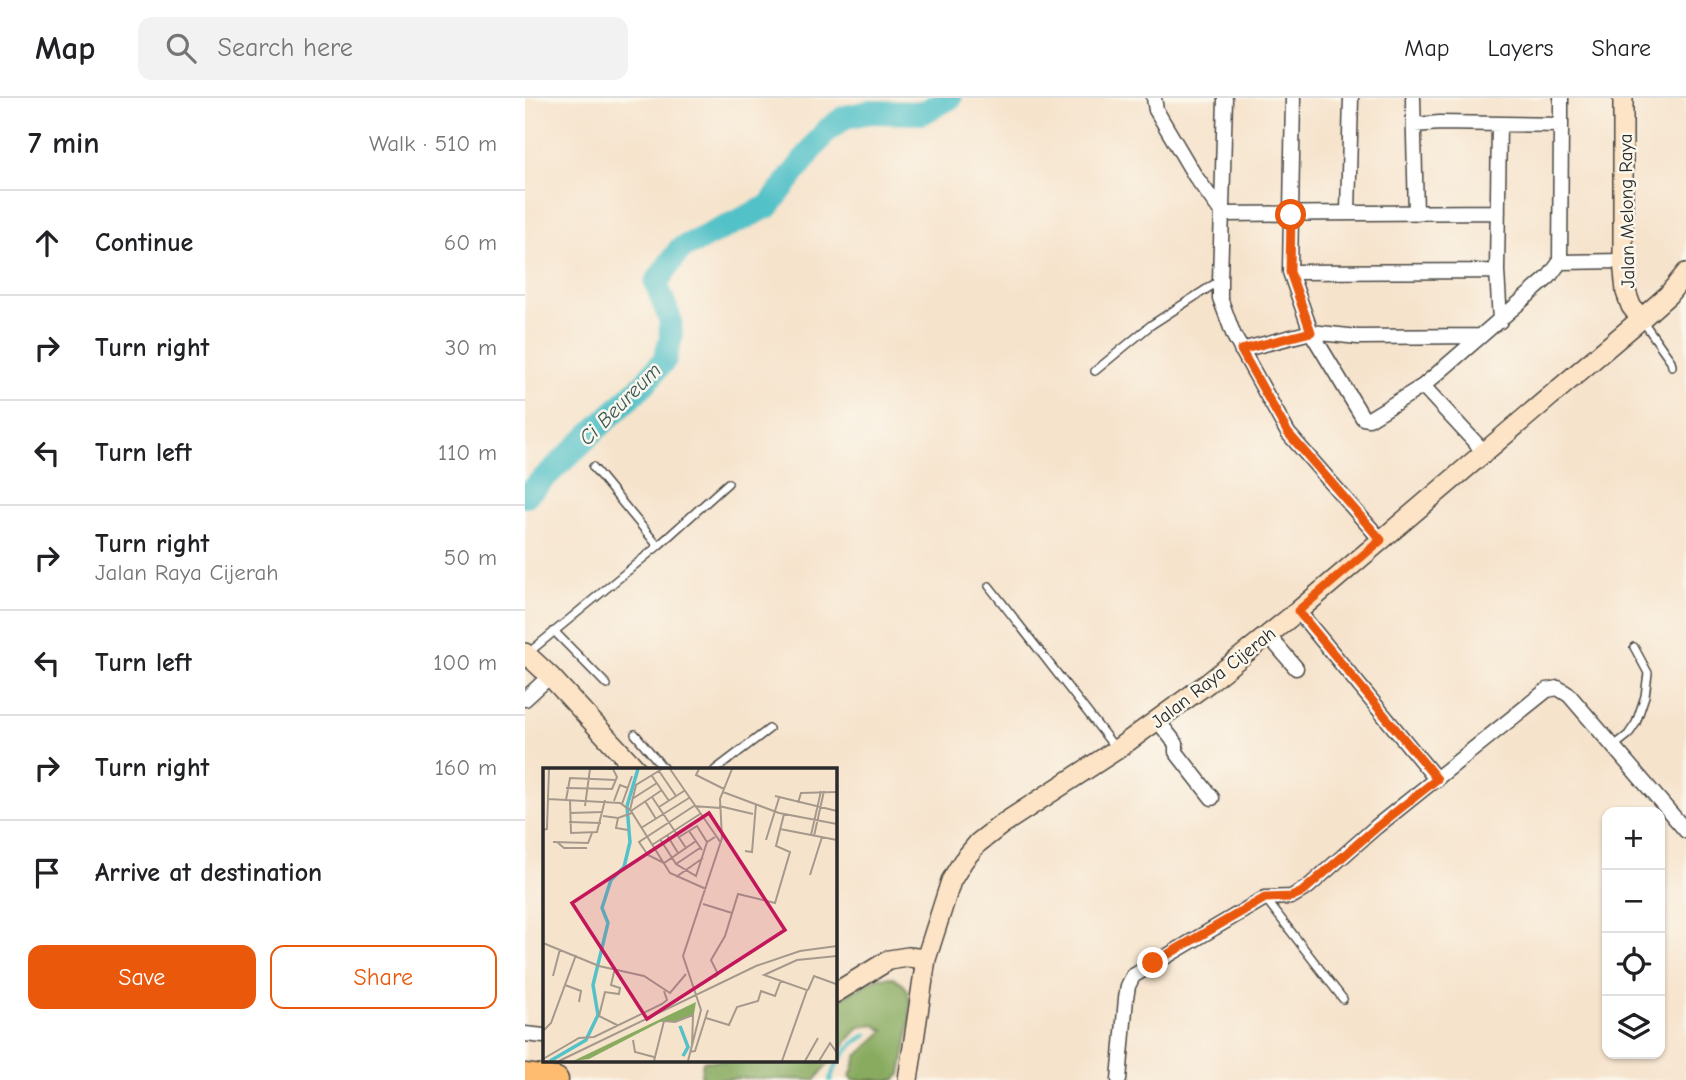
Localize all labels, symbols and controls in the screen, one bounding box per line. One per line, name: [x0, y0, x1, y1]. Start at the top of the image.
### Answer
search box: [138, 17, 628, 80]
text: Map: [35, 29, 96, 67]
icon: search: [162, 29, 200, 67]
text: Search here: [218, 33, 353, 63]
text: Map: [1404, 34, 1450, 62]
text: Layers: [1488, 34, 1553, 62]
text: Share: [1591, 34, 1651, 62]
text: 7 min: [28, 126, 100, 161]
text: Walk · 510 m: [369, 130, 497, 157]
street label: Jalan Melong Raya: [1615, 133, 1639, 289]
route start: [1275, 199, 1306, 230]
icon: ahead: [28, 224, 66, 262]
text: Continue: [95, 228, 193, 258]
text: 60 m: [444, 229, 497, 256]
icon: right: [28, 329, 66, 367]
text: Turn right: [95, 333, 209, 363]
text: 30 m: [445, 334, 497, 361]
water label: Ci Beureum: [574, 358, 666, 450]
icon: left: [28, 434, 66, 472]
text: Turn left: [95, 438, 192, 468]
text: 110 m: [438, 439, 497, 466]
text: Turn right: [95, 529, 209, 559]
icon: right: [28, 539, 66, 577]
text: 50 m: [444, 544, 497, 571]
text: Jalan Raya Cijerah: [95, 559, 279, 586]
street label: Jalan Raya Cijerah: [1147, 622, 1280, 733]
icon: left: [28, 644, 66, 682]
text: Turn left: [95, 648, 192, 678]
text: 100 m: [433, 649, 497, 676]
icon: right: [28, 749, 66, 787]
text: Turn right: [95, 753, 209, 783]
text: 160 m: [435, 754, 497, 781]
inset map: [543, 768, 837, 1062]
map controls: [1602, 807, 1665, 1059]
button: +: [1602, 807, 1665, 870]
icon: arrive: [28, 854, 66, 892]
text: Arrive at destination: [95, 858, 322, 888]
button: −: [1602, 870, 1665, 933]
button: locate: [1602, 933, 1665, 996]
button: Save: [28, 945, 256, 1009]
button: Share: [270, 945, 497, 1009]
route end: [1137, 947, 1168, 978]
button: layers: [1602, 996, 1665, 1059]

